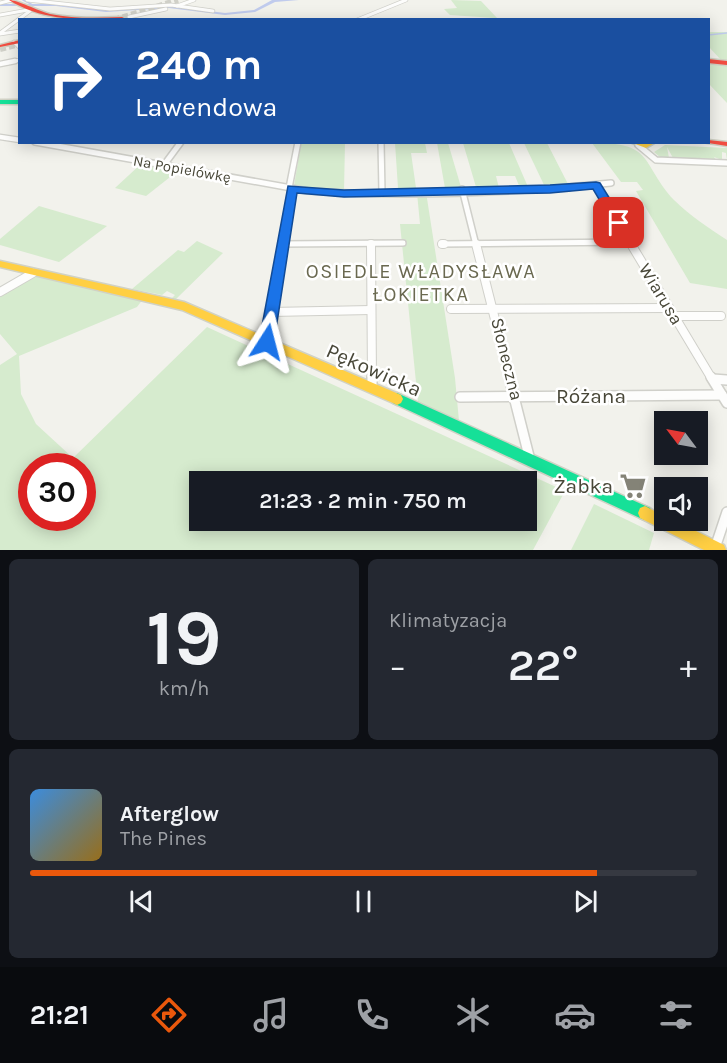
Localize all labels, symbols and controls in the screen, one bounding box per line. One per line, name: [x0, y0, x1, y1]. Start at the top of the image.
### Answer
text: 240 m: [135, 40, 262, 90]
icon: right: [36, 42, 114, 120]
text: Lawendowa: [135, 91, 277, 123]
street label: Na Popielówkę: [132, 152, 232, 186]
pin: [593, 197, 644, 248]
icon: arrive: [602, 206, 635, 239]
street label: Wiarusa: [634, 259, 688, 329]
district label: OSIEDLE WŁADYSŁAWA ŁOKIETKA: [306, 260, 536, 306]
position arrow: [235, 310, 299, 374]
street label: Słoneczna: [486, 315, 528, 403]
street label: Pękowicka: [323, 338, 425, 402]
street label: Różana: [556, 384, 626, 408]
north arrow: [654, 411, 708, 465]
map controls: [654, 411, 708, 531]
speed limit sign: 30: [18, 453, 96, 531]
supermarket icon: Żabka: [618, 471, 648, 501]
place label: Żabka: [553, 474, 613, 498]
button: sound: [654, 477, 708, 531]
text: 21:23 · 2 min · 750 m: [259, 488, 467, 514]
text: 19: [146, 592, 222, 684]
text: Klimatyzacja: [389, 609, 507, 632]
text: 22°: [508, 639, 578, 691]
text: −: [389, 647, 406, 685]
text: +: [680, 647, 697, 685]
text: km/h: [159, 677, 209, 700]
text: Afterglow: [120, 801, 219, 827]
text: The Pines: [120, 827, 207, 850]
icon: previous: [125, 885, 158, 918]
icon: pause: [347, 885, 380, 918]
icon: next: [569, 885, 602, 918]
icon: directions: [148, 994, 190, 1036]
icon: music: [250, 994, 292, 1036]
icon: phone: [351, 994, 393, 1036]
icon: climate: [452, 994, 494, 1036]
icon: car: [554, 994, 596, 1036]
icon: filters: [655, 994, 697, 1036]
text: 21:21: [30, 999, 89, 1031]

